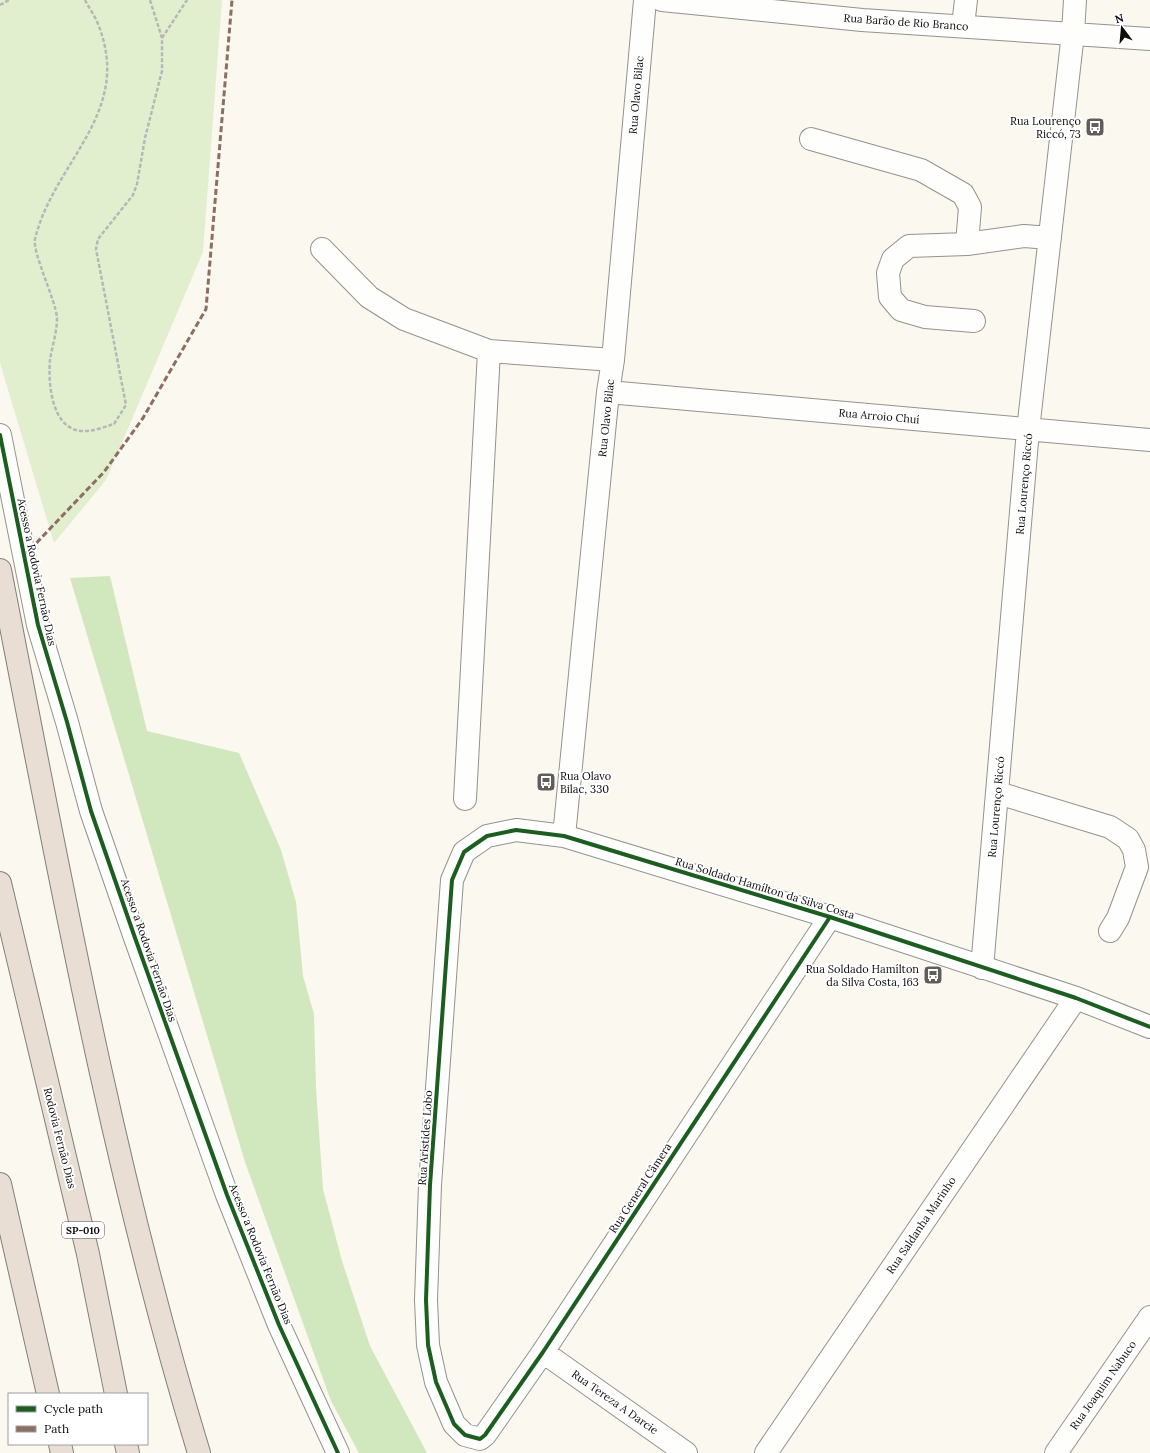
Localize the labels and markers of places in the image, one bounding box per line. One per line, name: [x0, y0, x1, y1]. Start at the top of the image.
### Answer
place label: Rua Lourenço Riccó, 73: [1010, 114, 1081, 141]
bus stop icon: Rua Lourenço Riccó, 73: [1084, 116, 1106, 138]
place label: Rua Olavo Bilac, 330: [560, 769, 611, 796]
bus stop icon: Rua Olavo Bilac, 330: [535, 771, 557, 793]
place label: Rua Soldado Hamílton da Silva Costa, 163: [806, 962, 919, 989]
bus stop icon: Rua Soldado Hamílton da Silva Costa, 163: [922, 964, 944, 986]

